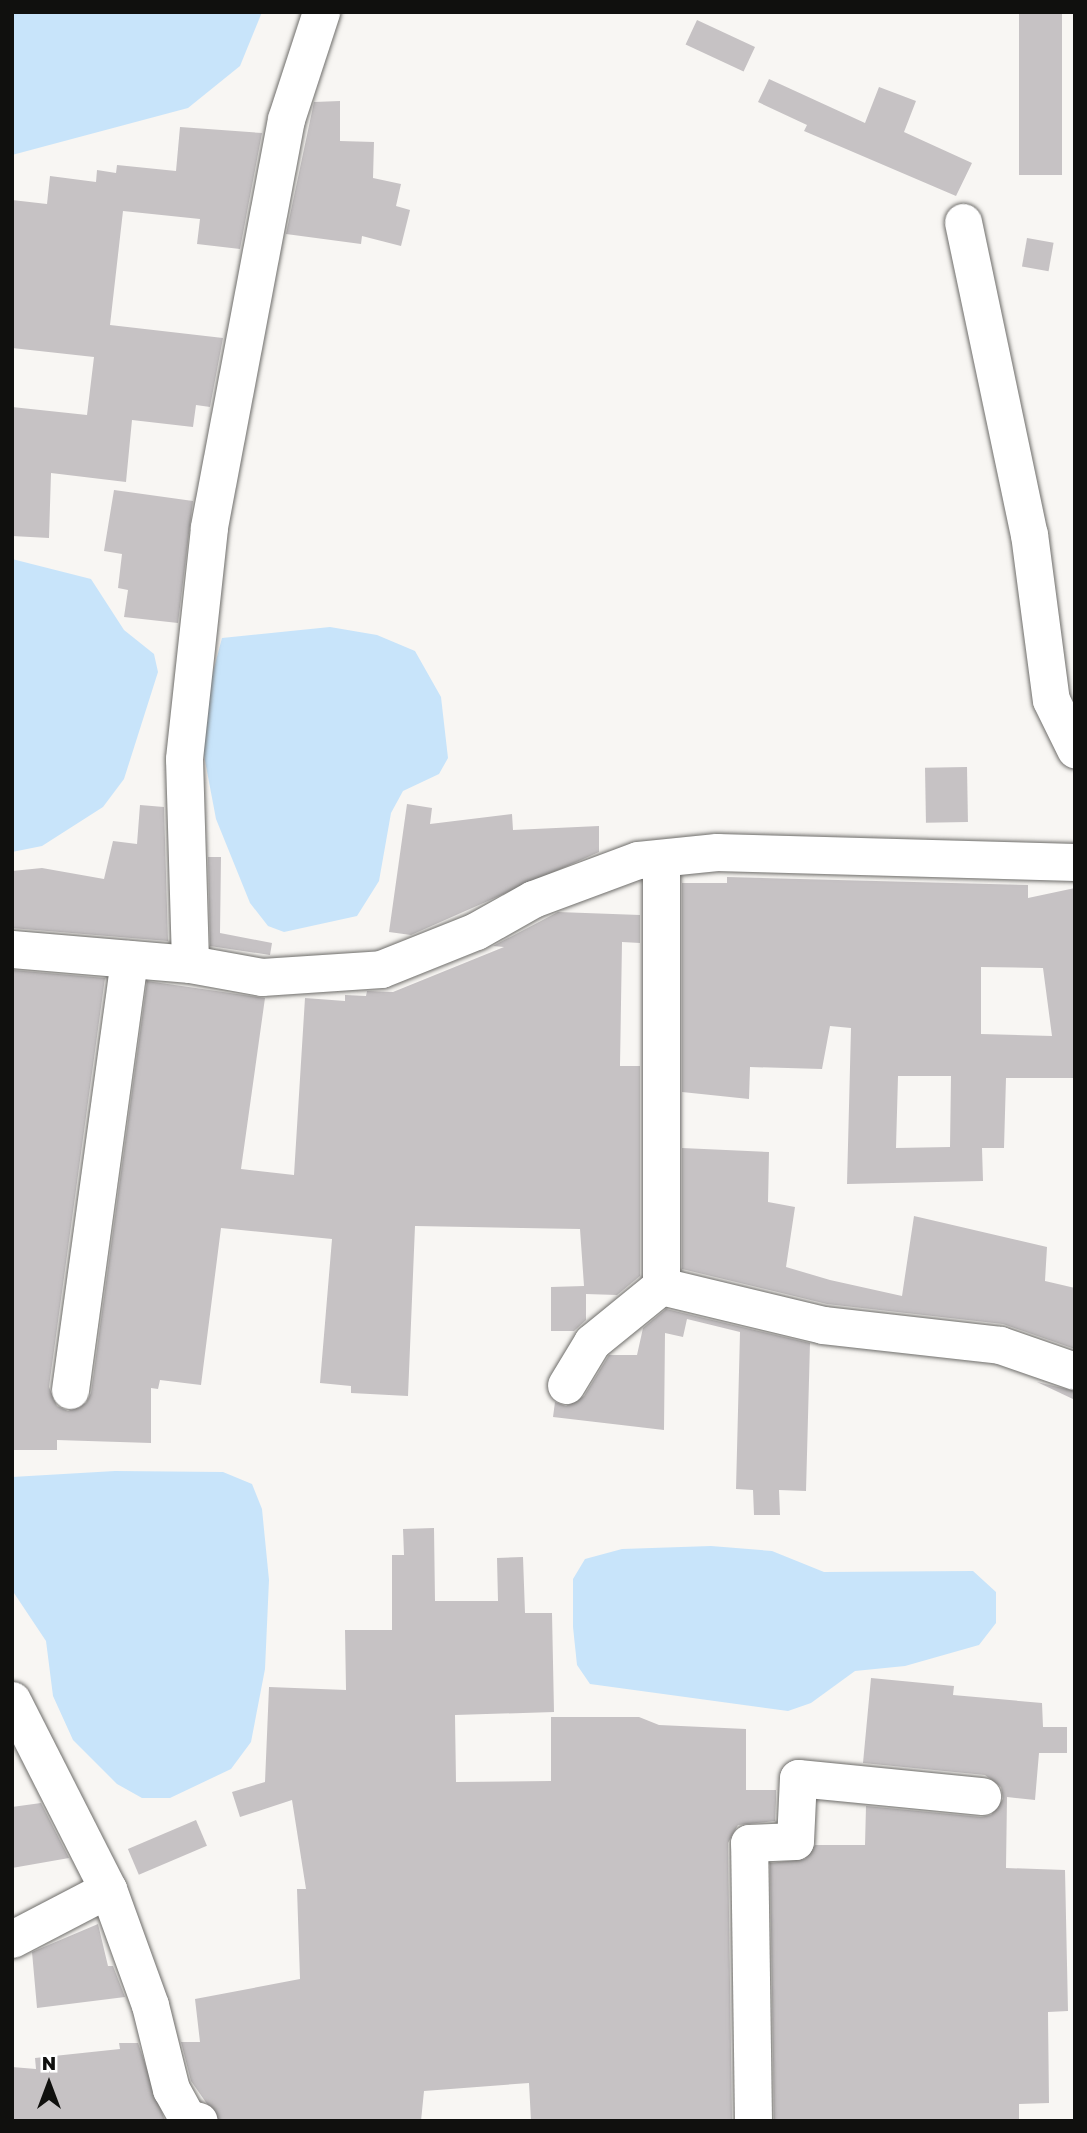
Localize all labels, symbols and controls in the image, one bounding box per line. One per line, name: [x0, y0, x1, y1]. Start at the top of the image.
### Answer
north arrow: [14, 2049, 84, 2119]
text: N: [42, 2051, 56, 2074]

